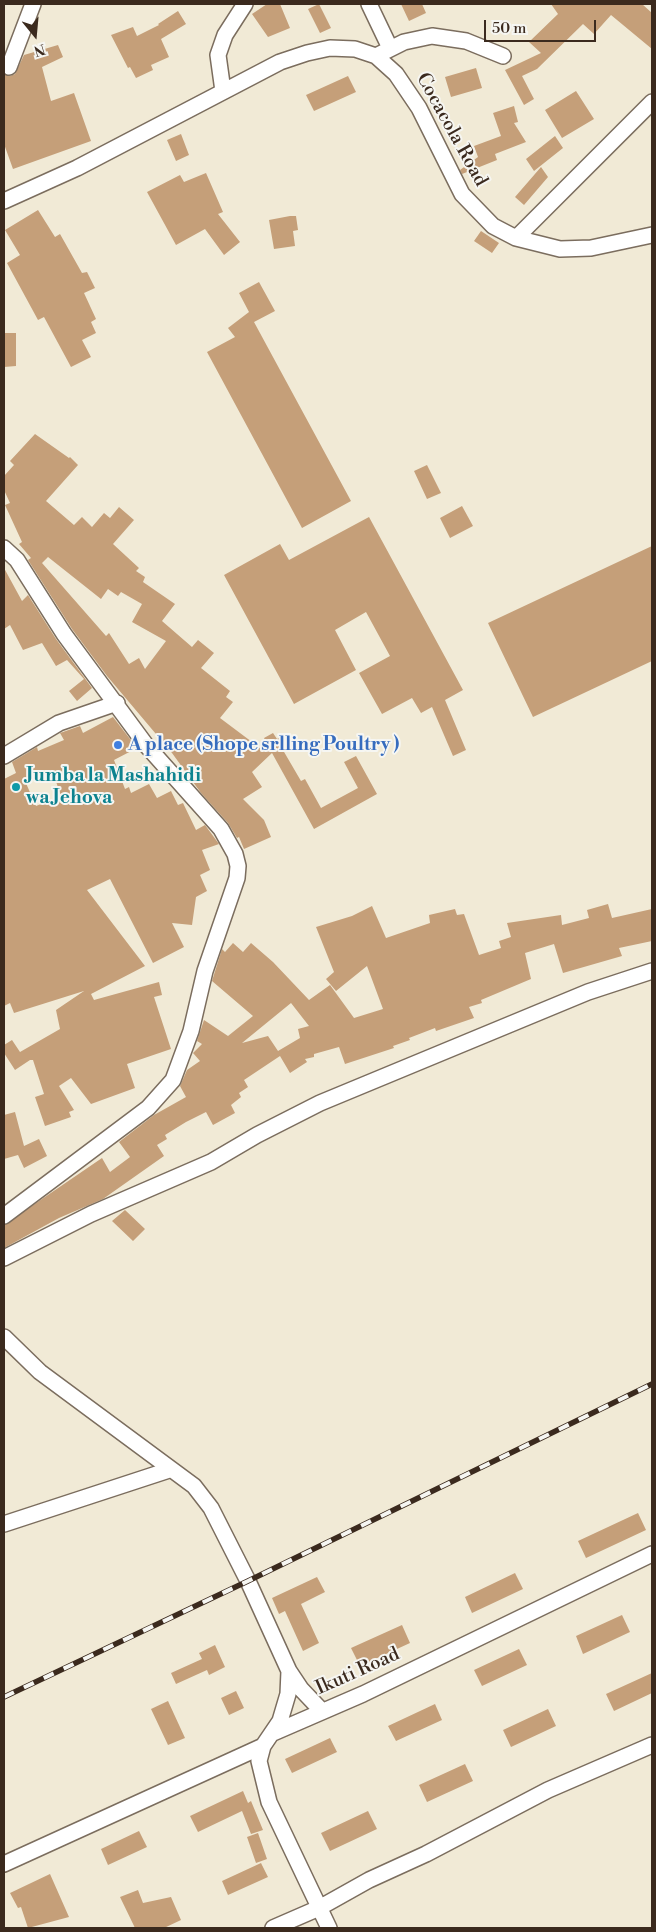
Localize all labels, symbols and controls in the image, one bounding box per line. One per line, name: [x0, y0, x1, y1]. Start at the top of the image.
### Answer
north arrow: [10, 10, 60, 60]
scale bar: [486, 10, 598, 42]
text: 50 m: [492, 19, 526, 38]
text: N: [31, 39, 47, 60]
street label: Cocacola Road: [410, 69, 492, 191]
place label: A place (Shope srlling Poultry ): [128, 734, 399, 756]
marker: A place (Shope srlling Poultry ): [112, 739, 124, 751]
place label: Jumba la Mashahidi wa Jehova: [26, 765, 201, 809]
marker: Jumba la Mashahidi wa Jehova: [10, 781, 22, 793]
street label: Ikuti Road: [312, 1643, 404, 1701]

